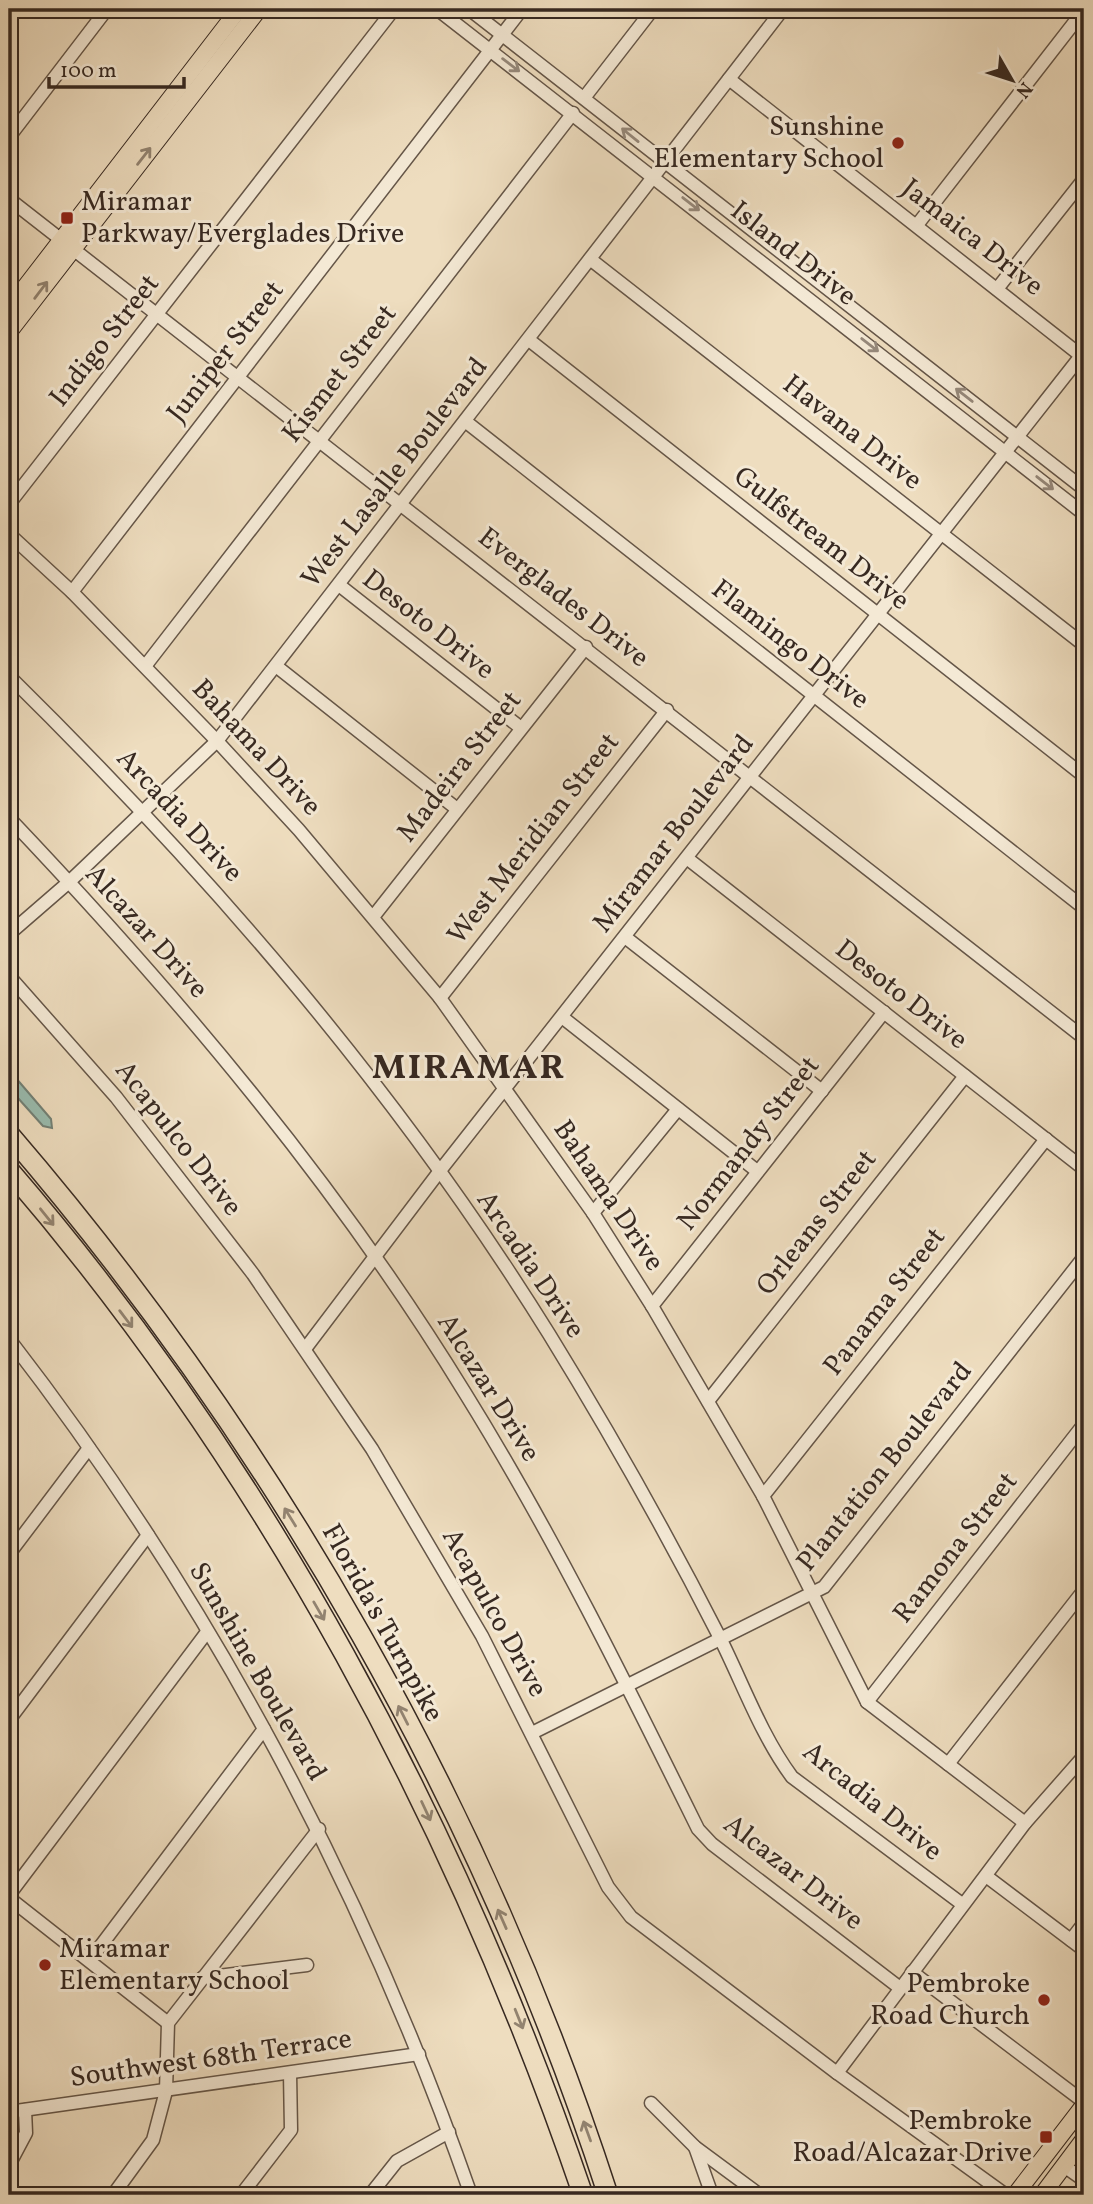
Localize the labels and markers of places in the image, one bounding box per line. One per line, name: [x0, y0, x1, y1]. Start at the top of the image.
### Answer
place label: Sunshine Elementary School: [654, 108, 884, 179]
marker: Sunshine Elementary School: [890, 135, 906, 151]
place label: Miramar Parkway/Everglades Drive: [81, 183, 404, 254]
marker: Miramar Parkway/Everglades Drive: [59, 210, 75, 226]
place label: Miramar Elementary School: [59, 1930, 290, 2001]
marker: Miramar Elementary School: [37, 1957, 53, 1973]
place label: Pembroke Road Church: [870, 1965, 1030, 2036]
marker: Pembroke Road Church: [1036, 1992, 1052, 2008]
place label: Pembroke Road/Alcazar Drive: [793, 2102, 1032, 2173]
marker: Pembroke Road/Alcazar Drive: [1038, 2129, 1054, 2145]

